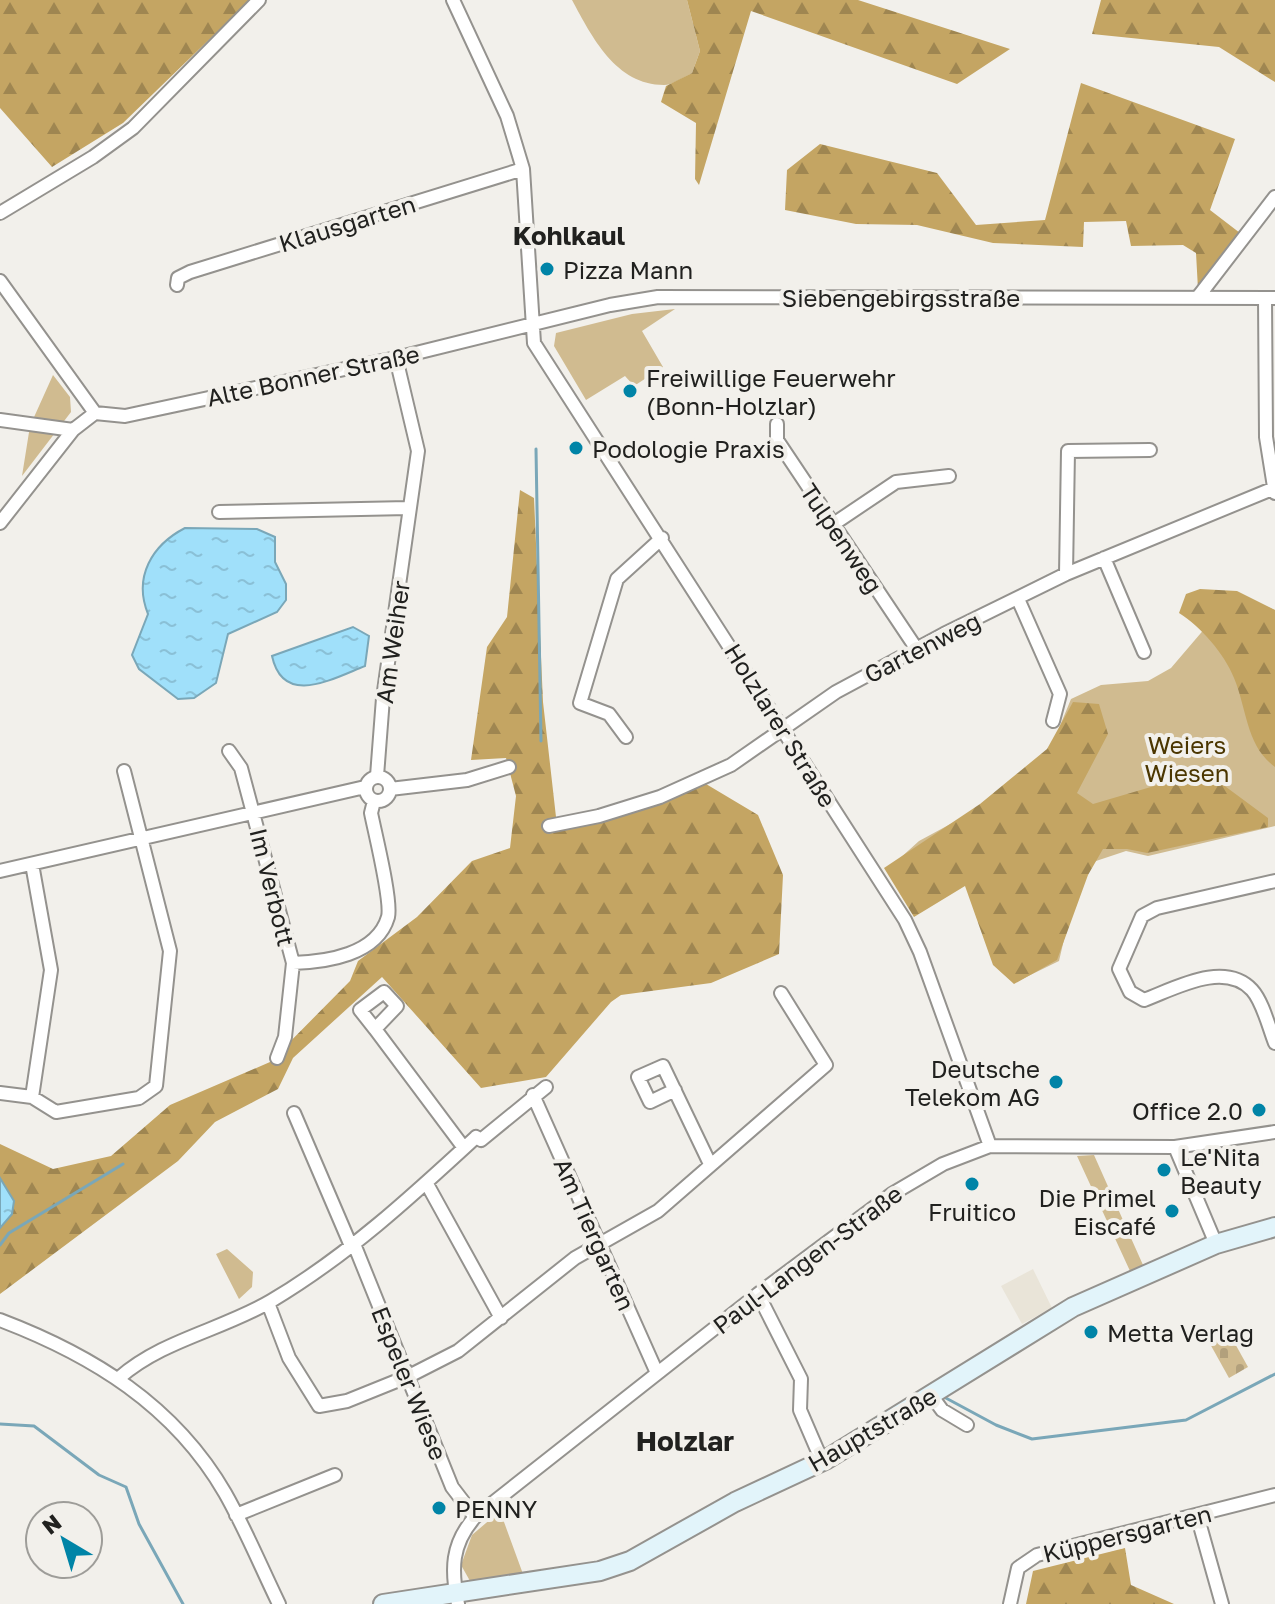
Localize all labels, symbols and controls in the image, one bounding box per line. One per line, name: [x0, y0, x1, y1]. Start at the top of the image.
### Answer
street label: Klausgarten: [275, 188, 419, 258]
district label: Kohlkaul: [513, 220, 626, 251]
place label: Pizza Mann: [563, 255, 693, 284]
marker: Pizza Mann: [538, 260, 556, 278]
street label: Siebengebirgsstraße: [782, 283, 1020, 312]
street label: Alte Bonner Straße: [204, 338, 422, 412]
place label: Freiwillige Feuerwehr (Bonn-Holzlar): [646, 363, 896, 420]
marker: Freiwillige Feuerwehr (Bonn-Holzlar): [621, 382, 639, 400]
place label: Podologie Praxis: [592, 434, 785, 463]
marker: Podologie Praxis: [567, 439, 585, 457]
street label: Tulpenweg: [795, 478, 889, 598]
street label: Am Weiher: [369, 579, 415, 705]
street label: Gartenweg: [859, 605, 985, 689]
street label: Holzlarer Straße: [719, 638, 843, 812]
park label: Weiers Wiesen: [1145, 730, 1229, 787]
street label: Im Verbott: [244, 825, 302, 949]
place label: Deutsche Telekom AG: [905, 1054, 1040, 1111]
marker: Deutsche Telekom AG: [1047, 1073, 1065, 1091]
place label: Office 2.0: [1132, 1096, 1243, 1125]
marker: Office 2.0: [1250, 1101, 1268, 1119]
place label: Le'Nita Beauty: [1180, 1142, 1262, 1199]
street label: Am Tiergarten: [548, 1153, 642, 1315]
marker: Le'Nita Beauty: [1155, 1161, 1173, 1179]
marker: Fruitico: [963, 1175, 981, 1193]
street label: Paul-Langen-Straße: [707, 1178, 907, 1340]
place label: Die Primel Eiscafé: [1038, 1183, 1156, 1240]
place label: Fruitico: [928, 1197, 1016, 1226]
marker: Die Primel Eiscafé: [1163, 1202, 1181, 1220]
street label: Espeler Wiese: [366, 1302, 454, 1464]
place label: Metta Verlag: [1107, 1318, 1254, 1347]
marker: Metta Verlag: [1082, 1323, 1100, 1341]
street label: Hauptstraße: [803, 1381, 941, 1477]
district label: Holzlar: [636, 1424, 734, 1457]
place label: PENNY: [455, 1494, 538, 1523]
street label: Küppersgarten: [1040, 1498, 1214, 1568]
marker: PENNY: [430, 1499, 448, 1517]
north arrow: [24, 1500, 104, 1580]
text: N: [36, 1508, 66, 1540]

